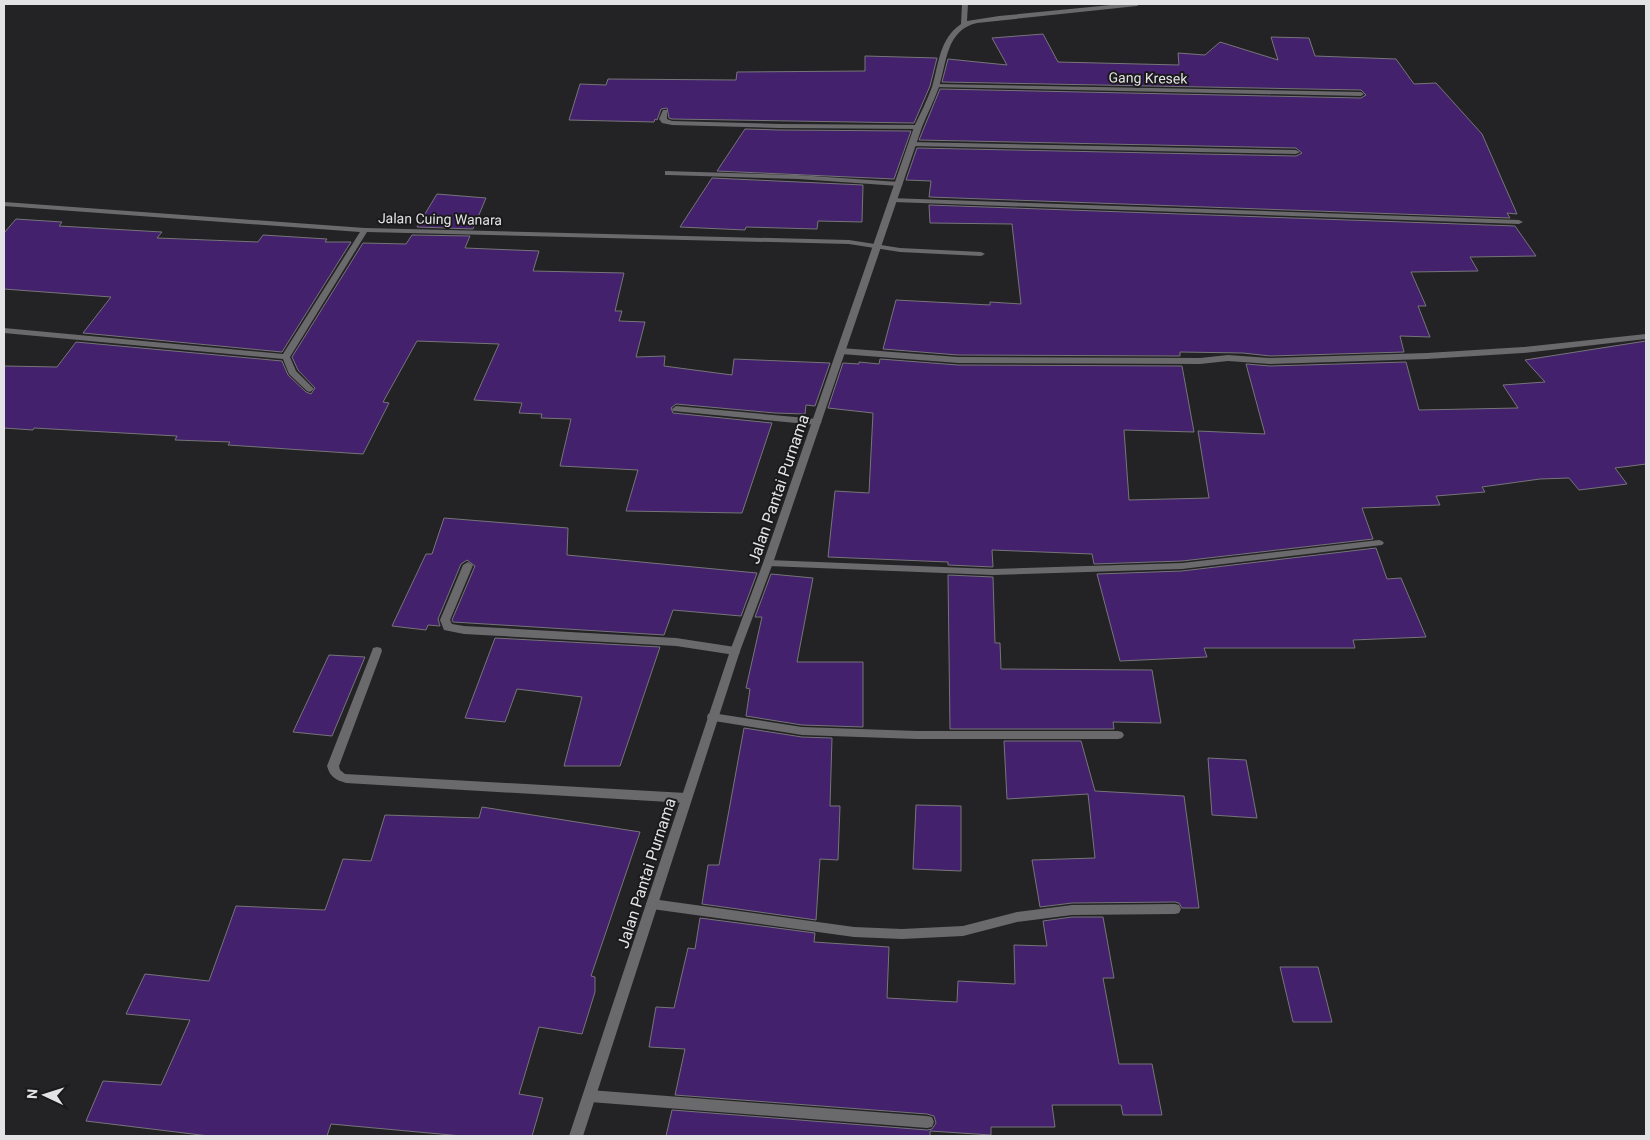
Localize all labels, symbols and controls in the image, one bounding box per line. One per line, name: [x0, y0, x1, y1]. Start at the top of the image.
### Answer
street label: Gang Kresek: [1108, 69, 1188, 87]
street label: Jalan Cuing Wanara: [378, 210, 502, 228]
street label: Jalan Pantai Purnama: [744, 412, 813, 566]
street label: Jalan Pantai Purnama: [613, 796, 680, 951]
north arrow: [20, 1070, 70, 1120]
text: N: [24, 1089, 40, 1100]

